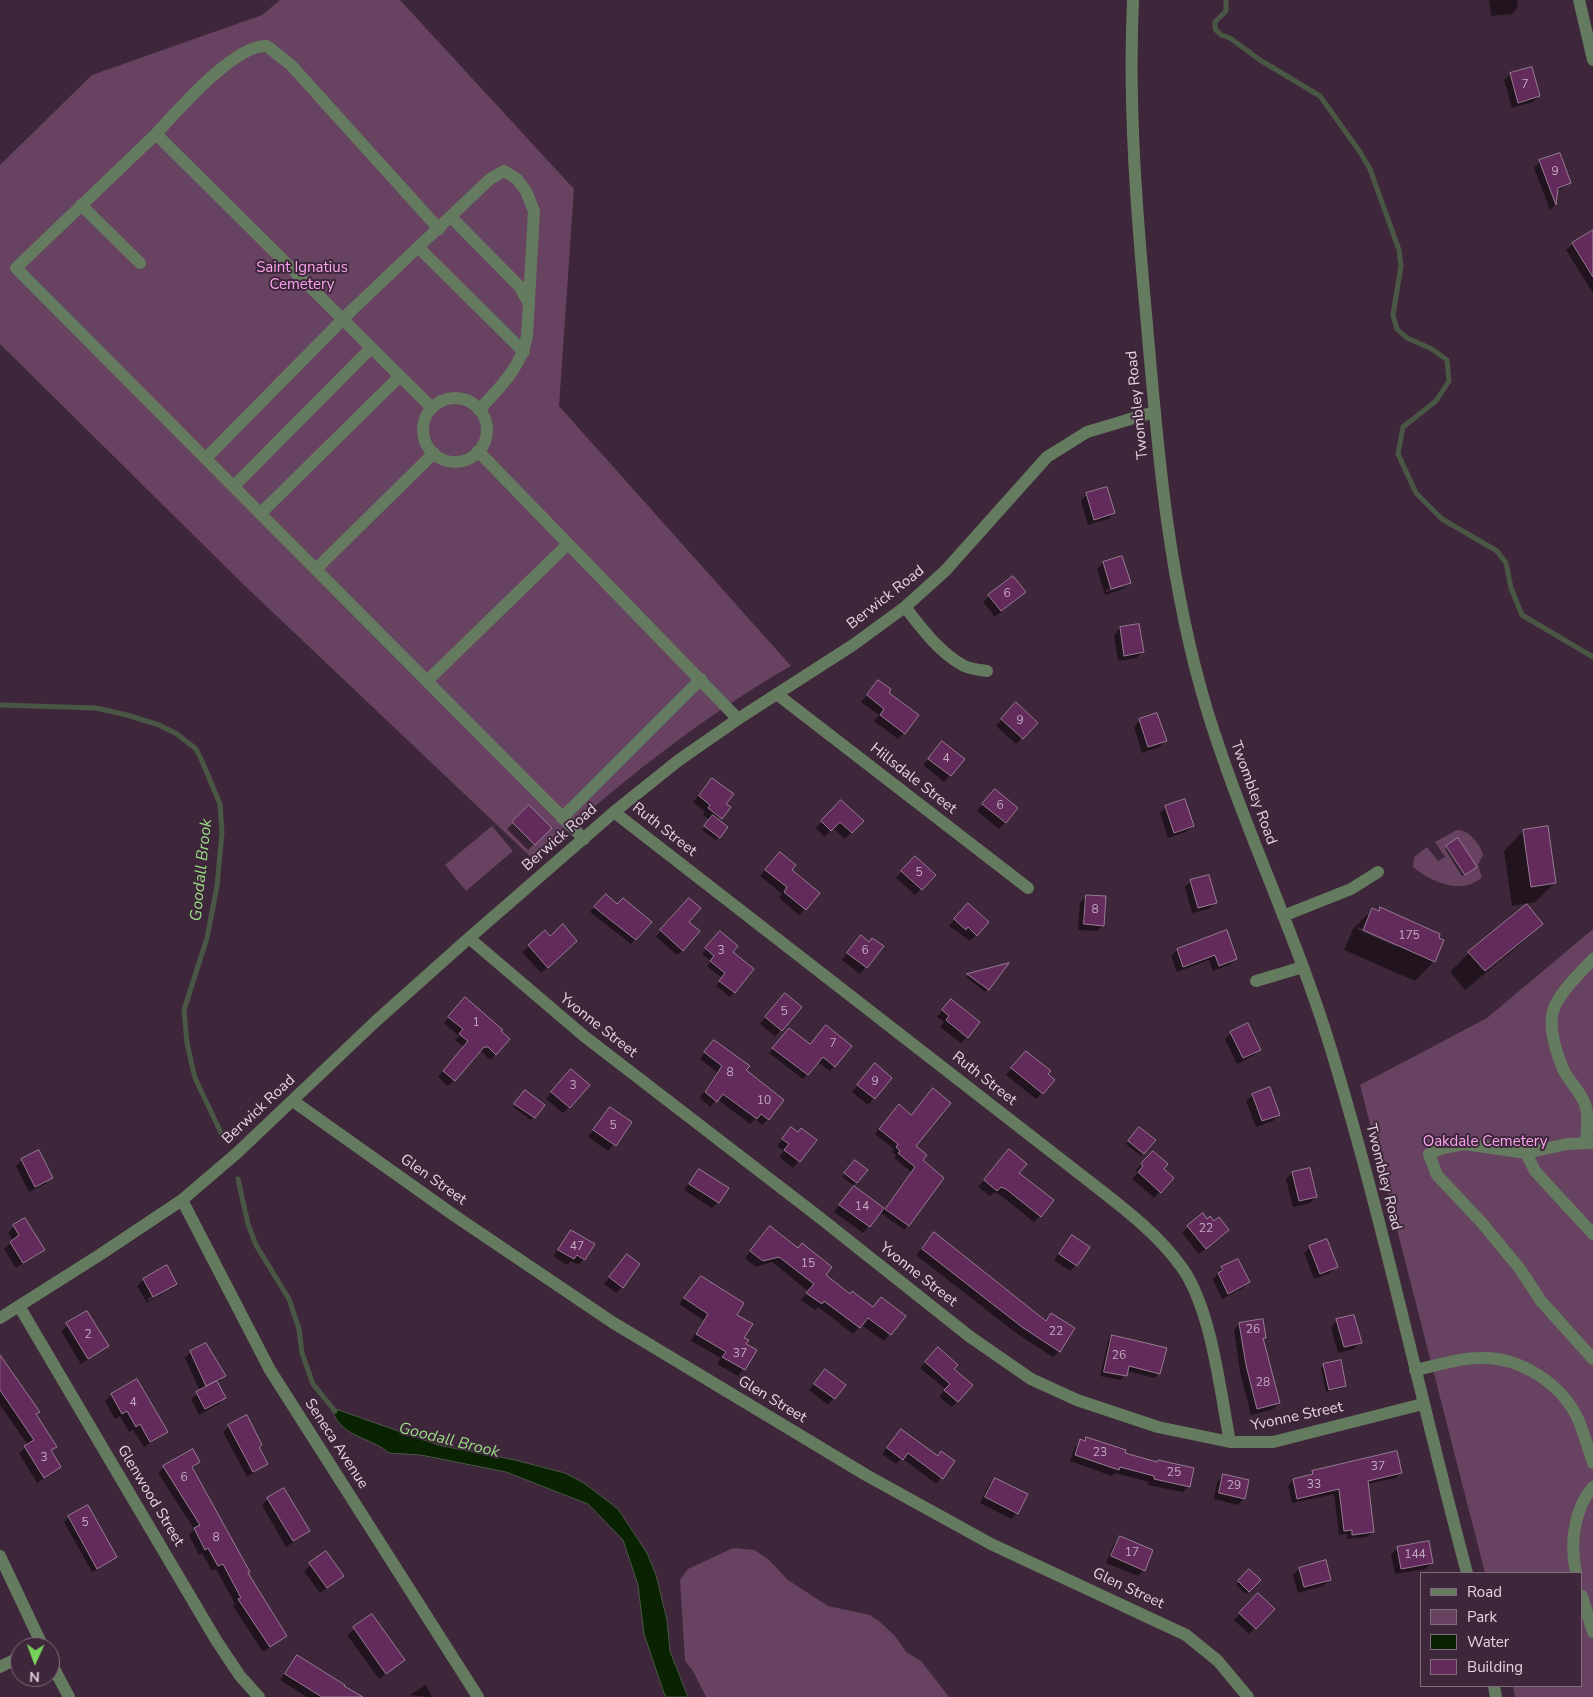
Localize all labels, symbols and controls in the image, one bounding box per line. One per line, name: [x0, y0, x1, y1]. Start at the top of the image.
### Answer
house number: 7: [1521, 78, 1529, 92]
house number: 9: [1551, 165, 1559, 179]
park label: Saint Ignatius Cemetery: [256, 259, 348, 294]
street label: Twombley Road: [1123, 350, 1153, 460]
street label: Berwick Road: [844, 562, 928, 634]
house number: 6: [1003, 587, 1011, 601]
house number: 9: [1016, 714, 1024, 728]
street label: Twombley Road: [1226, 739, 1280, 847]
street label: Hillsdale Street: [866, 740, 960, 818]
house number: 4: [942, 752, 950, 766]
street label: Ruth Street: [628, 799, 700, 861]
house number: 6: [996, 799, 1004, 813]
street label: Berwick Road: [519, 801, 601, 875]
water label: Goodall Brook: [187, 818, 217, 922]
house number: 5: [915, 866, 923, 880]
house number: 8: [1091, 903, 1099, 917]
house number: 175: [1398, 929, 1420, 943]
house number: 3: [717, 944, 725, 958]
house number: 6: [861, 944, 869, 958]
street label: Yvonne Street: [556, 990, 640, 1062]
house number: 5: [780, 1005, 788, 1019]
house number: 1: [472, 1016, 480, 1030]
house number: 7: [829, 1037, 837, 1051]
street label: Ruth Street: [948, 1048, 1020, 1110]
house number: 8: [726, 1066, 734, 1080]
street label: Berwick Road: [219, 1072, 299, 1148]
house number: 9: [871, 1075, 879, 1089]
house number: 3: [569, 1079, 577, 1093]
house number: 10: [757, 1094, 771, 1108]
house number: 5: [609, 1119, 617, 1133]
street label: Twombley Road: [1361, 1122, 1405, 1232]
park label: Oakdale Cemetery: [1423, 1133, 1547, 1151]
street label: Glen Street: [396, 1151, 470, 1209]
house number: 14: [855, 1200, 869, 1214]
house number: 22: [1199, 1222, 1213, 1236]
street label: Yvonne Street: [876, 1239, 960, 1311]
house number: 47: [570, 1240, 584, 1254]
house number: 15: [801, 1257, 815, 1271]
house number: 26: [1246, 1323, 1260, 1337]
house number: 22: [1049, 1325, 1063, 1339]
house number: 2: [84, 1328, 92, 1342]
house number: 37: [733, 1347, 747, 1361]
house number: 26: [1112, 1349, 1126, 1363]
street label: Glen Street: [735, 1373, 809, 1427]
house number: 28: [1256, 1376, 1270, 1390]
house number: 4: [129, 1396, 137, 1410]
street label: Seneca Avenue: [300, 1396, 372, 1492]
street label: Yvonne Street: [1249, 1398, 1345, 1436]
water label: Goodall Brook: [397, 1419, 501, 1463]
street label: Glenwood Street: [113, 1442, 187, 1550]
house number: 23: [1093, 1446, 1107, 1460]
house number: 3: [40, 1451, 48, 1465]
house number: 37: [1371, 1460, 1385, 1474]
house number: 25: [1167, 1466, 1181, 1480]
house number: 6: [180, 1471, 188, 1485]
house number: 33: [1307, 1478, 1321, 1492]
house number: 29: [1227, 1479, 1241, 1493]
house number: 5: [81, 1516, 89, 1530]
house number: 8: [212, 1531, 220, 1545]
house number: 17: [1125, 1546, 1139, 1560]
house number: 144: [1404, 1548, 1426, 1562]
street label: Glen Street: [1090, 1565, 1166, 1613]
legend: [1420, 1572, 1583, 1687]
text: Road: [1467, 1582, 1502, 1602]
text: Park: [1467, 1607, 1497, 1627]
text: Water: [1467, 1632, 1509, 1652]
north arrow: [10, 1637, 60, 1687]
text: Building: [1467, 1657, 1523, 1677]
text: N: [29, 1667, 40, 1686]

